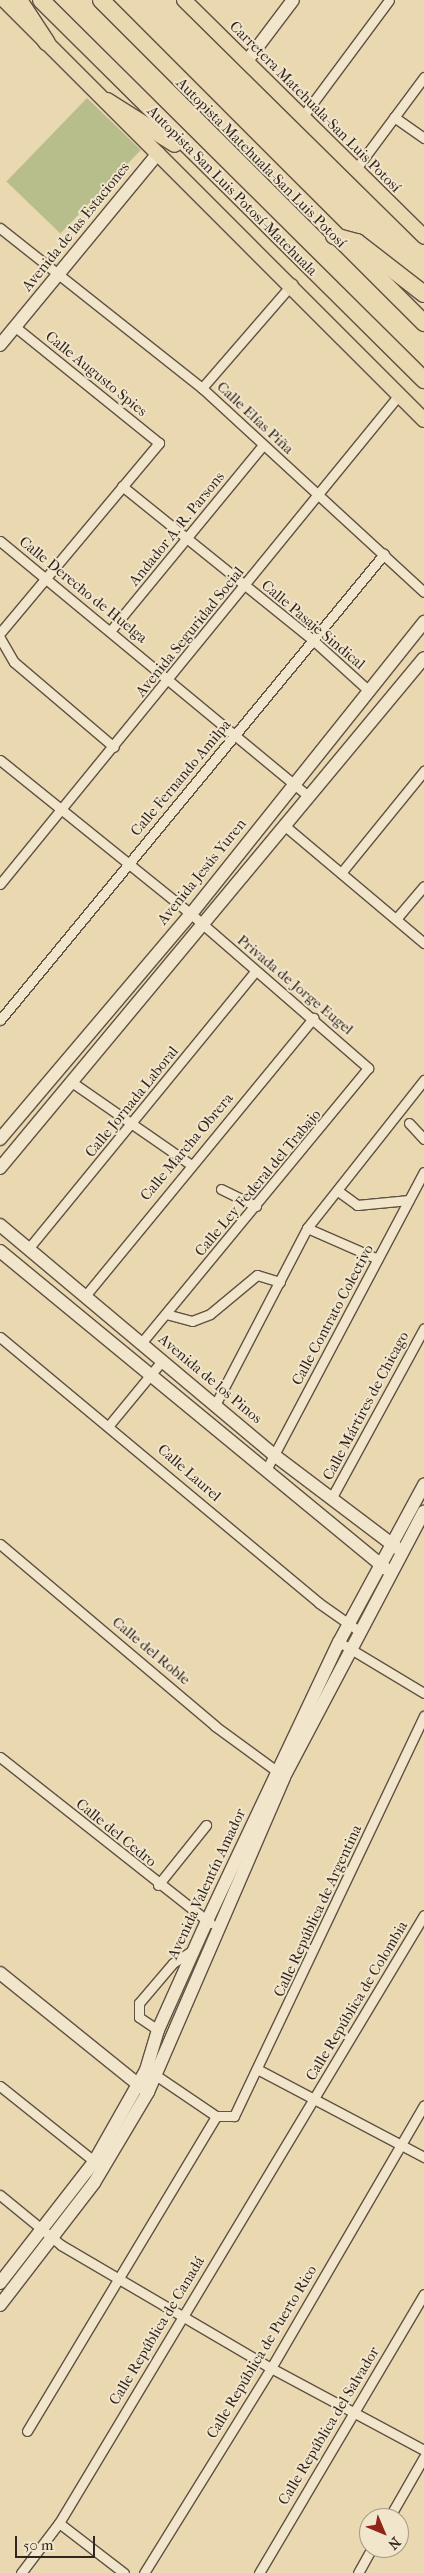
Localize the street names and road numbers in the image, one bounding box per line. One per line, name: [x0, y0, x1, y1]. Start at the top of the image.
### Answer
street label: Carretera Matehuala-San Luis Potosí: [226, 18, 404, 196]
street label: Autopista Matehuala-San Luis Potosí: [172, 74, 350, 252]
street label: Autopista San Luis Potosí-Matehuala: [143, 102, 321, 280]
street label: Avenida de las Estaciones: [18, 159, 134, 295]
street label: Calle Augusto Spies: [42, 328, 150, 420]
street label: Calle Elías Piña: [213, 378, 297, 458]
street label: Andador A. R. Parsons: [125, 468, 229, 590]
street label: Calle Derecho de Huelga: [15, 533, 151, 647]
street label: Avenida Seguridad Social: [132, 563, 248, 701]
street label: Calle Pasaje Sindical: [258, 576, 368, 674]
street label: Calle Fernando Amilpa: [127, 716, 235, 840]
street label: Avenida Jesús Yuren: [154, 815, 250, 929]
street label: Privada de Jorge Eugel: [233, 931, 357, 1039]
street label: Calle Jornada Laboral: [82, 1043, 182, 1161]
street label: Calle Marcha Obrera: [137, 1090, 237, 1204]
street label: Calle Ley Federal del Trabajo: [191, 1106, 325, 1260]
street label: Calle Contrato Colectivo: [288, 1242, 378, 1388]
street label: Calle Mártires de Chicago: [319, 1328, 413, 1484]
street label: Avenida de los Pinos: [154, 1330, 266, 1428]
street label: Calle Laurel: [154, 1441, 224, 1505]
street label: Calle del Roble: [108, 1613, 194, 1689]
street label: Calle del Cedro: [72, 1795, 160, 1871]
street label: Avenida Valentín Amador: [164, 1806, 250, 1962]
street label: Calle República de Argentina: [270, 1822, 366, 2000]
street label: Calle República de Colombia: [302, 1918, 412, 2084]
street label: Calle República de Canadá: [106, 2254, 208, 2408]
street label: Calle República de Puerto Rico: [203, 2262, 321, 2442]
street label: Calle República del Salvador: [275, 2344, 383, 2508]

